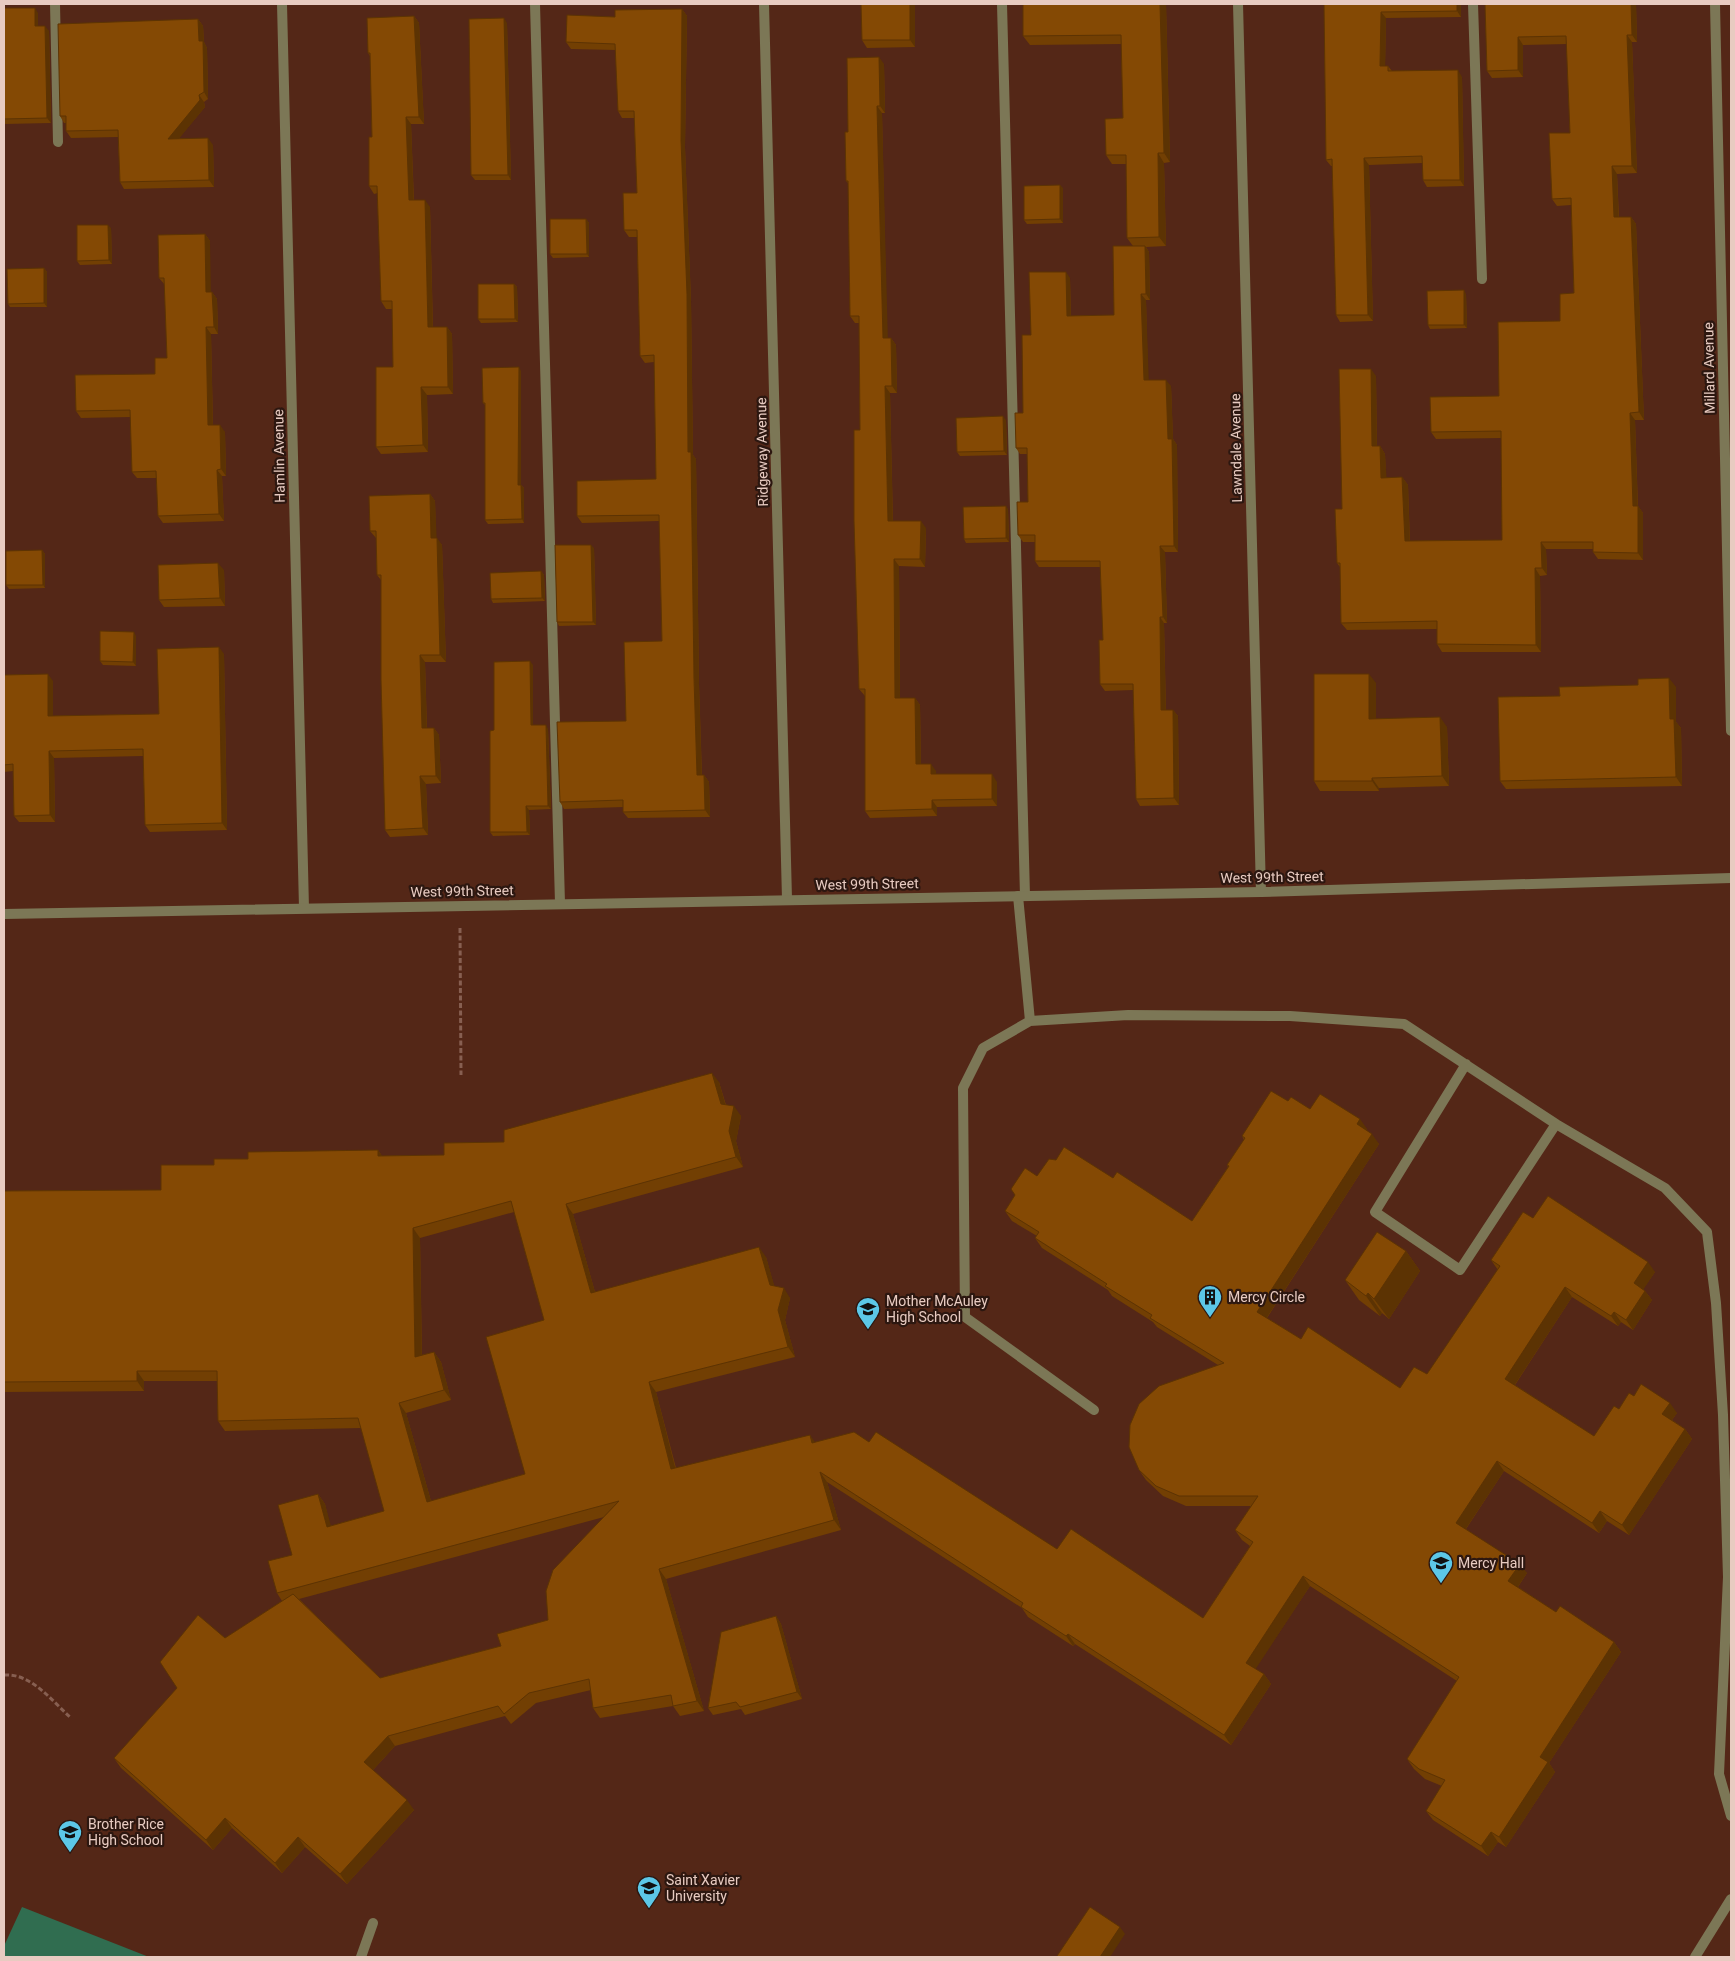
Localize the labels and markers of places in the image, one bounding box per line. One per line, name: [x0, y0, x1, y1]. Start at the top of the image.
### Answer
building icon: Mercy Circle: [1197, 1284, 1223, 1318]
place label: Mercy Circle: [1228, 1289, 1305, 1305]
place label: Mother McAuley High School: [886, 1293, 988, 1325]
school or university icon: Mother McAuley High School: [855, 1296, 881, 1330]
school or university icon: Mercy Hall: [1428, 1550, 1454, 1584]
place label: Mercy Hall: [1458, 1555, 1524, 1571]
place label: Brother Rice High School: [88, 1816, 164, 1848]
school or university icon: Brother Rice High School: [57, 1819, 83, 1853]
place label: Saint Xavier University: [666, 1872, 740, 1904]
school or university icon: Saint Xavier University: [636, 1875, 662, 1909]

